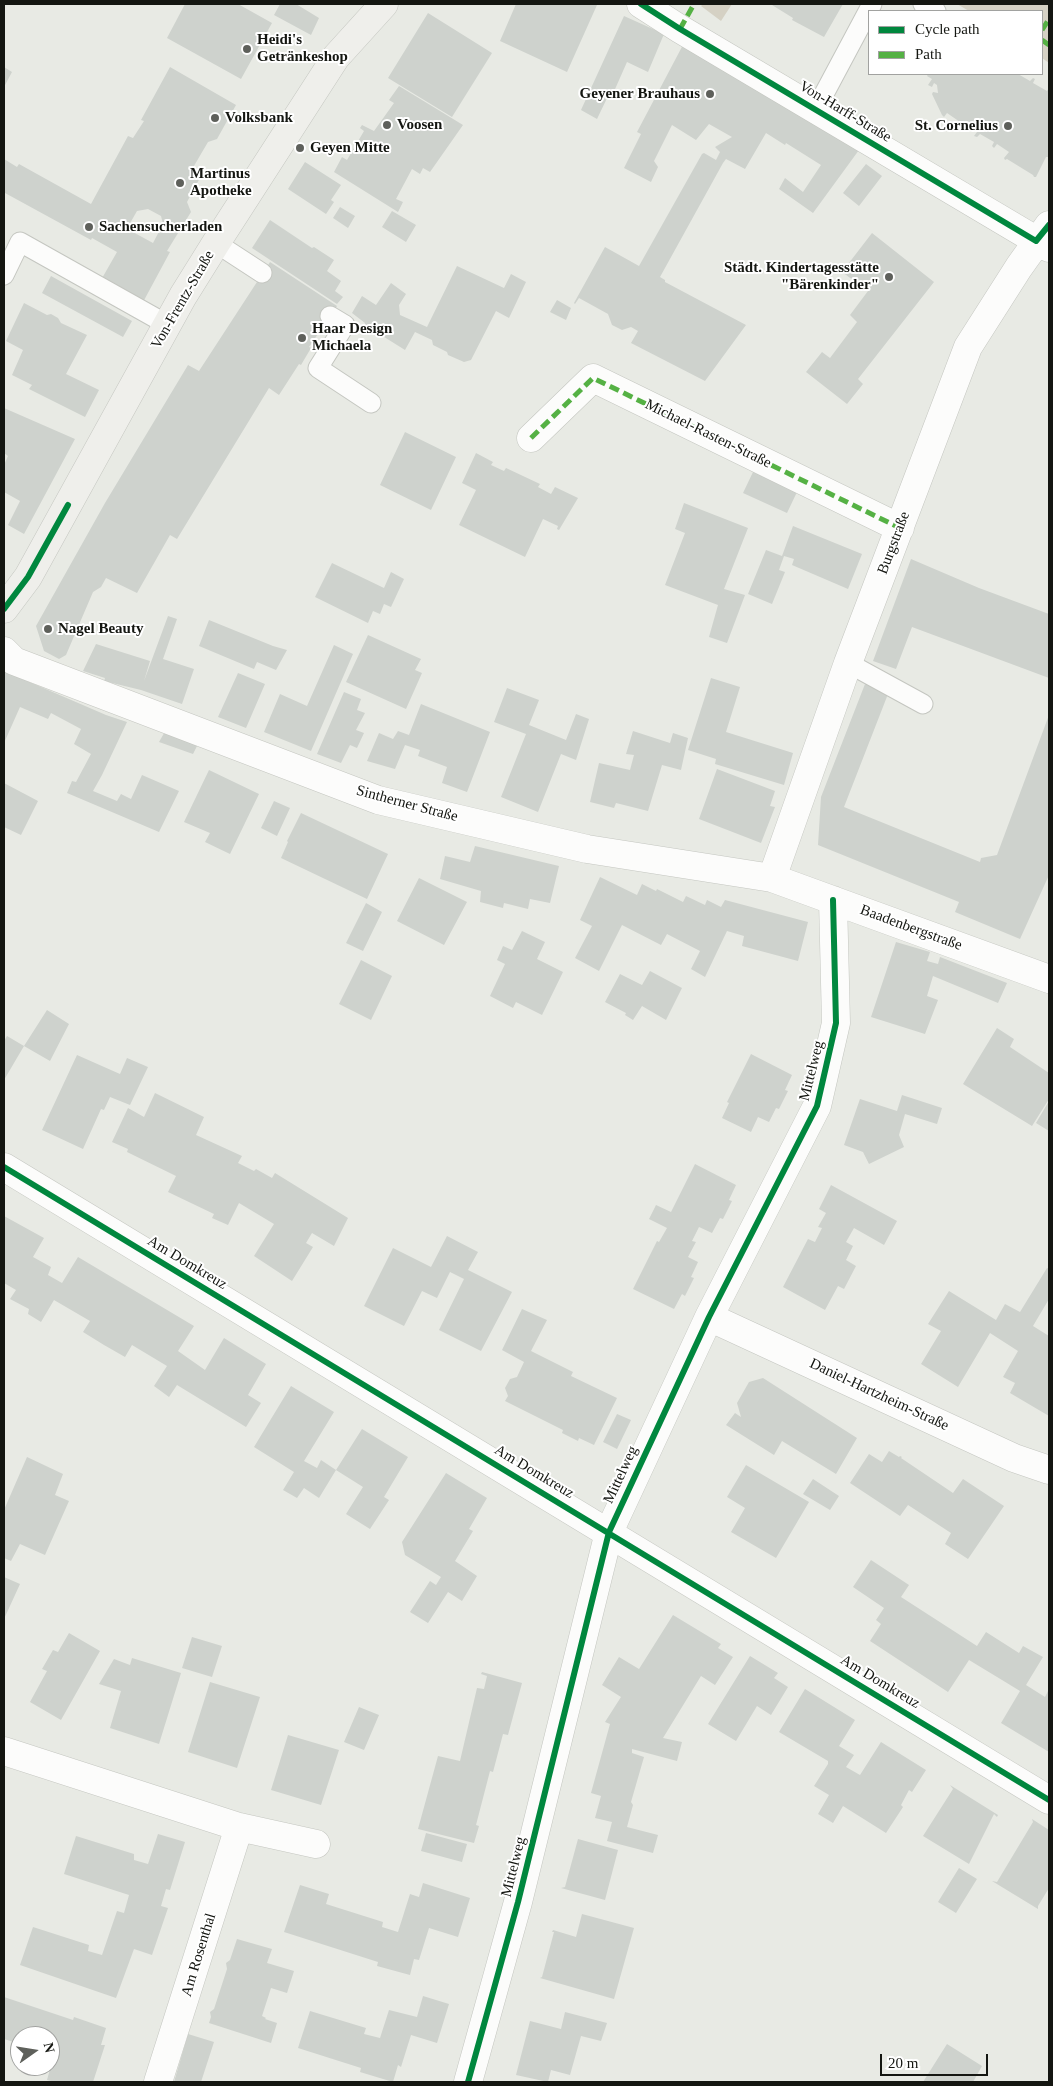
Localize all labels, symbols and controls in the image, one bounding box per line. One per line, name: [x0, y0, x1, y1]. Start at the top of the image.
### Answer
legend: [868, 10, 1043, 75]
text: Cycle path: [915, 21, 980, 37]
place label: Heidi's Getränkeshop: [257, 31, 348, 66]
marker: Heidi's Getränkeshop: [241, 43, 253, 55]
text: Path: [915, 46, 942, 62]
street label: Von-Harff-Straße: [796, 77, 894, 147]
place label: Geyener Brauhaus: [580, 85, 700, 103]
marker: Geyener Brauhaus: [704, 88, 716, 100]
place label: Volksbank: [225, 109, 293, 127]
marker: Volksbank: [209, 112, 221, 124]
place label: Voosen: [397, 116, 442, 134]
place label: St. Cornelius: [915, 117, 998, 135]
marker: Voosen: [381, 119, 393, 131]
marker: St. Cornelius: [1002, 120, 1014, 132]
place label: Geyen Mitte: [310, 139, 390, 157]
marker: Geyen Mitte: [294, 142, 306, 154]
place label: Martinus Apotheke: [190, 165, 252, 200]
marker: Martinus Apotheke: [174, 177, 186, 189]
place label: Sachensucherladen: [99, 218, 222, 236]
marker: Sachensucherladen: [83, 221, 95, 233]
street label: Von-Frentz-Straße: [148, 248, 218, 352]
place label: Städt. Kindertagesstätte "Bärenkinder": [724, 259, 879, 294]
marker: Städt. Kindertagesstätte "Bärenkinder": [883, 271, 895, 283]
place label: Haar Design Michaela: [312, 320, 392, 355]
marker: Haar Design Michaela: [296, 332, 308, 344]
street label: Michael-Rasten-Straße: [642, 396, 774, 472]
street label: Burgstraße: [874, 509, 914, 577]
place label: Nagel Beauty: [58, 620, 143, 638]
marker: Nagel Beauty: [42, 623, 54, 635]
street label: Sintherner Straße: [354, 782, 460, 826]
street label: Baadenbergstraße: [858, 901, 964, 955]
street label: Mittelweg: [796, 1039, 828, 1103]
street label: Am Domkreuz: [144, 1232, 230, 1294]
street label: Daniel-Hartzheim-Straße: [806, 1355, 952, 1435]
street label: Am Domkreuz: [491, 1441, 577, 1503]
street label: Mittelweg: [600, 1443, 642, 1507]
street label: Am Domkreuz: [837, 1651, 923, 1713]
street label: Mittelweg: [498, 1835, 530, 1899]
street label: Am Rosenthal: [178, 1911, 220, 1999]
north arrow: [10, 2026, 60, 2076]
text: N: [41, 2041, 58, 2054]
scale bar: [883, 2044, 990, 2076]
text: 20 m: [888, 2055, 918, 2071]

